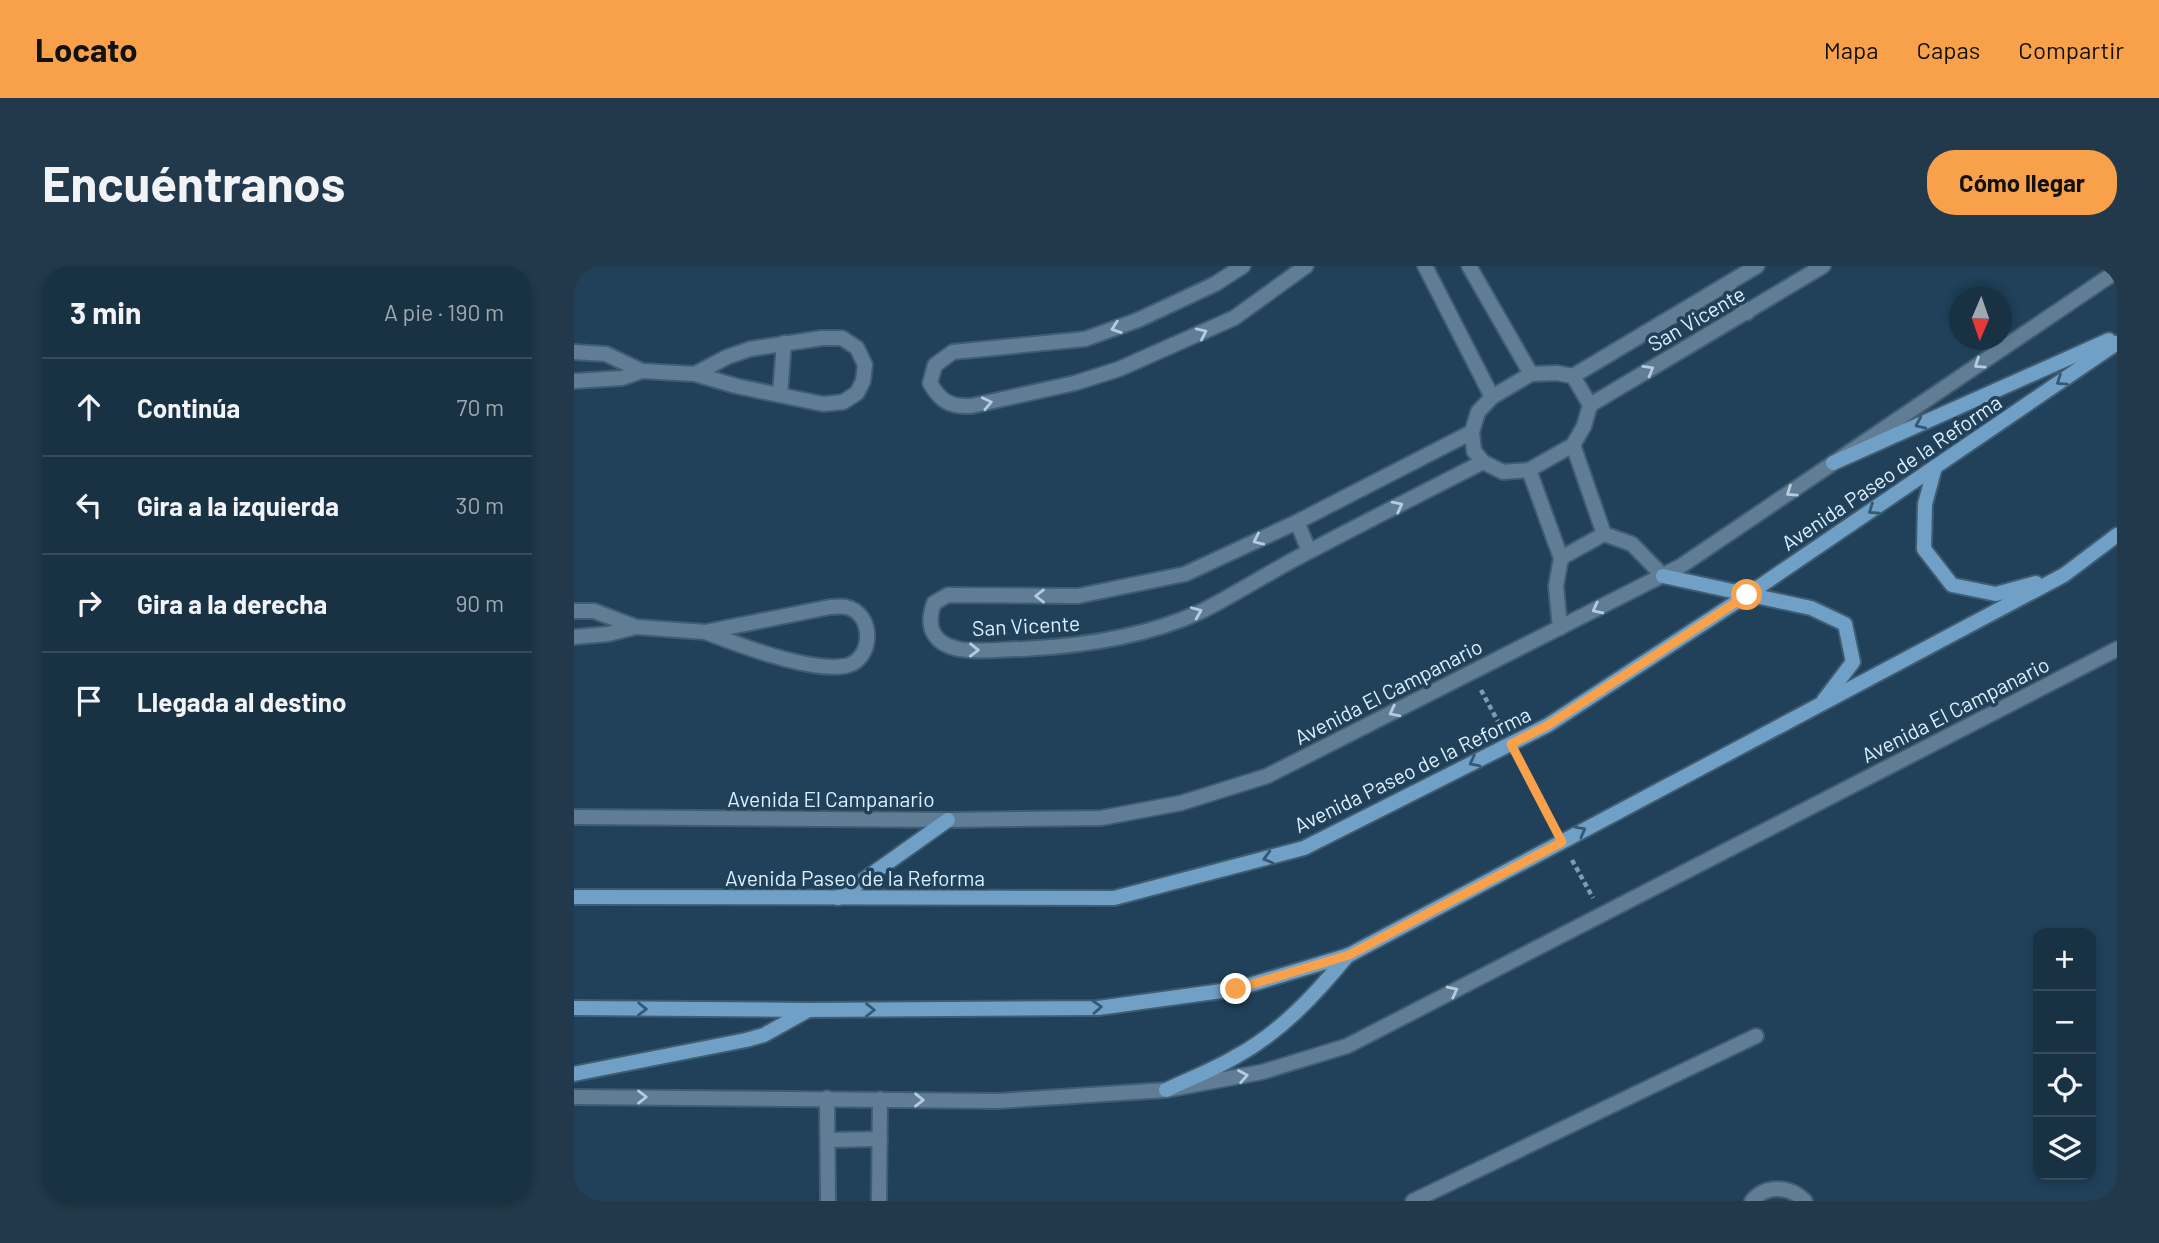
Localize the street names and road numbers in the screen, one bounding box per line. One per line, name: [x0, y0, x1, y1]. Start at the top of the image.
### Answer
street label: San Vicente: [1643, 280, 1749, 356]
street label: Avenida Paseo de la Reforma: [1776, 389, 2006, 555]
street label: San Vicente: [971, 610, 1081, 640]
street label: Avenida El Campanario: [1290, 633, 1486, 749]
street label: Avenida El Campanario: [1857, 651, 2053, 767]
street label: Avenida Paseo de la Reforma: [1290, 701, 1534, 837]
street label: Avenida El Campanario: [727, 786, 935, 811]
street label: Avenida Paseo de la Reforma: [725, 865, 985, 890]

